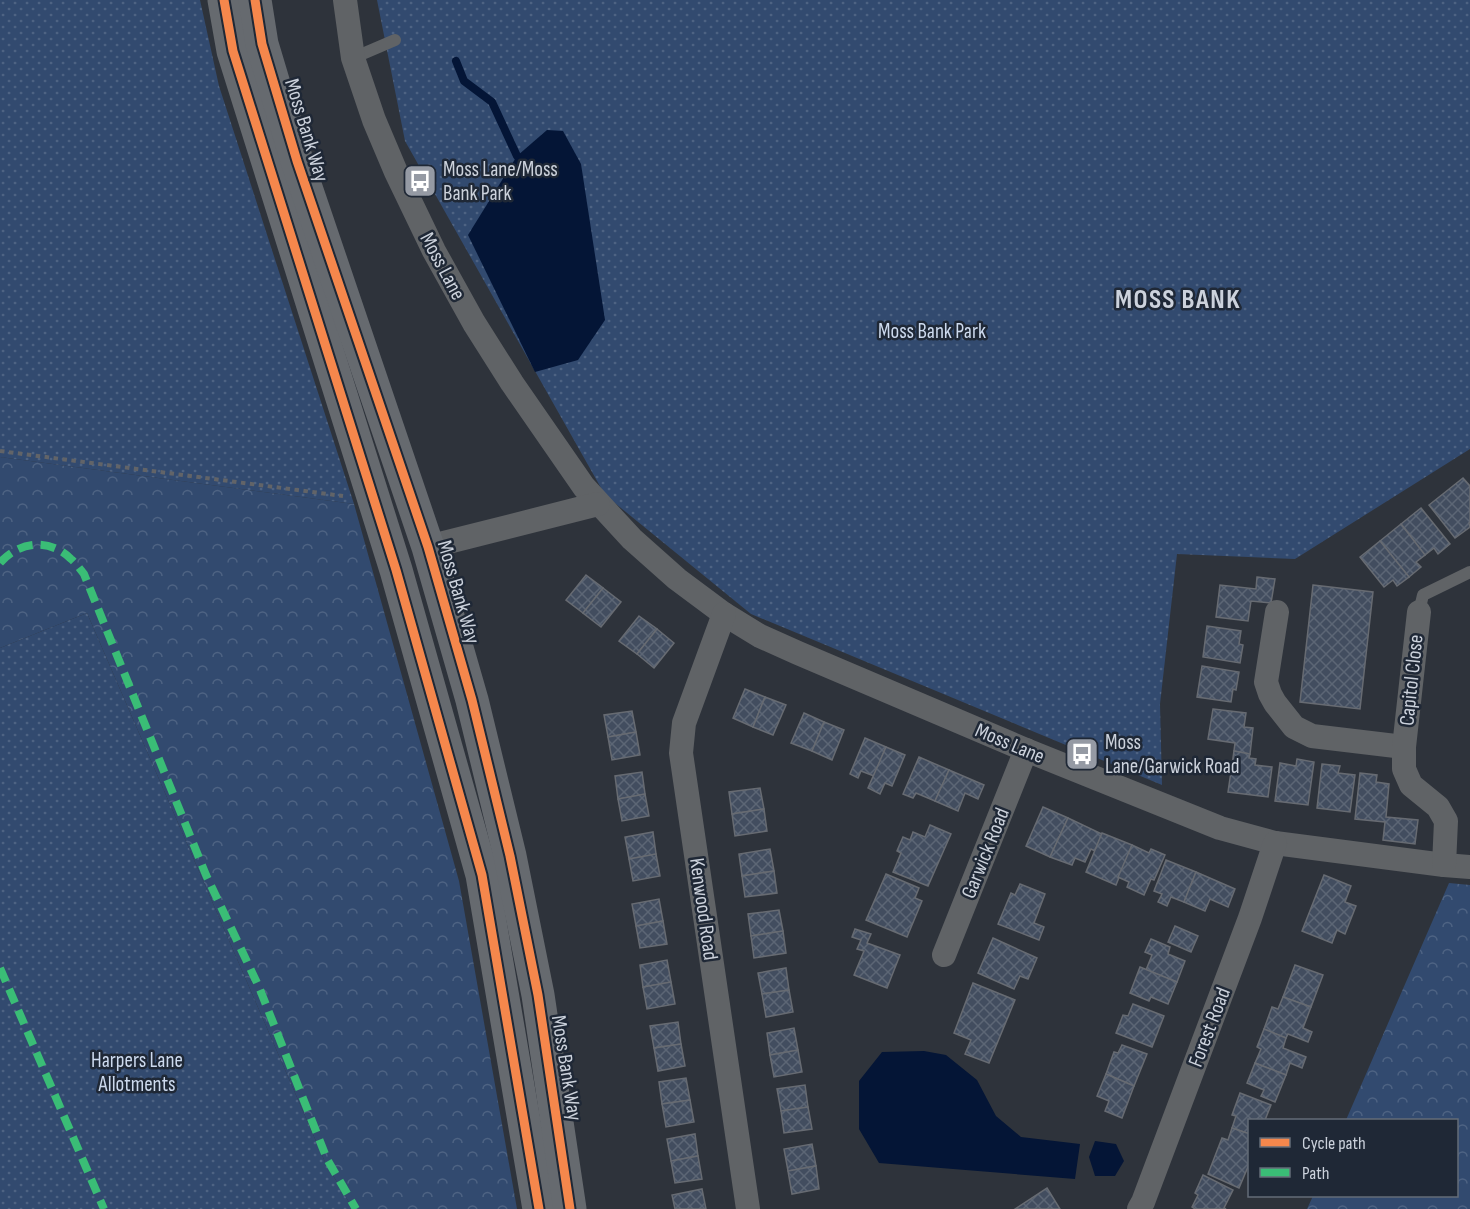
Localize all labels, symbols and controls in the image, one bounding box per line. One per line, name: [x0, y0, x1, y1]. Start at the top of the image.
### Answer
street label: Moss Bank Way: [279, 76, 334, 185]
place label: Moss Lane/Moss Bank Park: [443, 157, 558, 206]
bus stop icon: Moss Lane/Moss Bank Park: [402, 163, 438, 199]
street label: Moss Lane: [414, 228, 471, 304]
district label: MOSS BANK: [1115, 284, 1241, 316]
park label: Moss Bank Park: [878, 319, 986, 344]
street label: Moss Bank Way: [432, 538, 485, 647]
street label: Capitol Close: [1394, 633, 1429, 727]
street label: Moss Lane: [971, 718, 1048, 769]
place label: Moss Lane/Garwick Road: [1105, 730, 1240, 779]
bus stop icon: Moss Lane/Garwick Road: [1064, 736, 1100, 772]
street label: Garwick Road: [956, 804, 1015, 902]
street label: Kenwood Road: [684, 856, 723, 962]
street label: Forest Road: [1183, 984, 1236, 1070]
street label: Moss Bank Way: [546, 1014, 587, 1123]
park label: Harpers Lane Allotments: [91, 1048, 183, 1097]
legend: [1248, 1119, 1458, 1197]
text: Cycle path: [1302, 1133, 1366, 1154]
text: Path: [1302, 1163, 1330, 1184]

